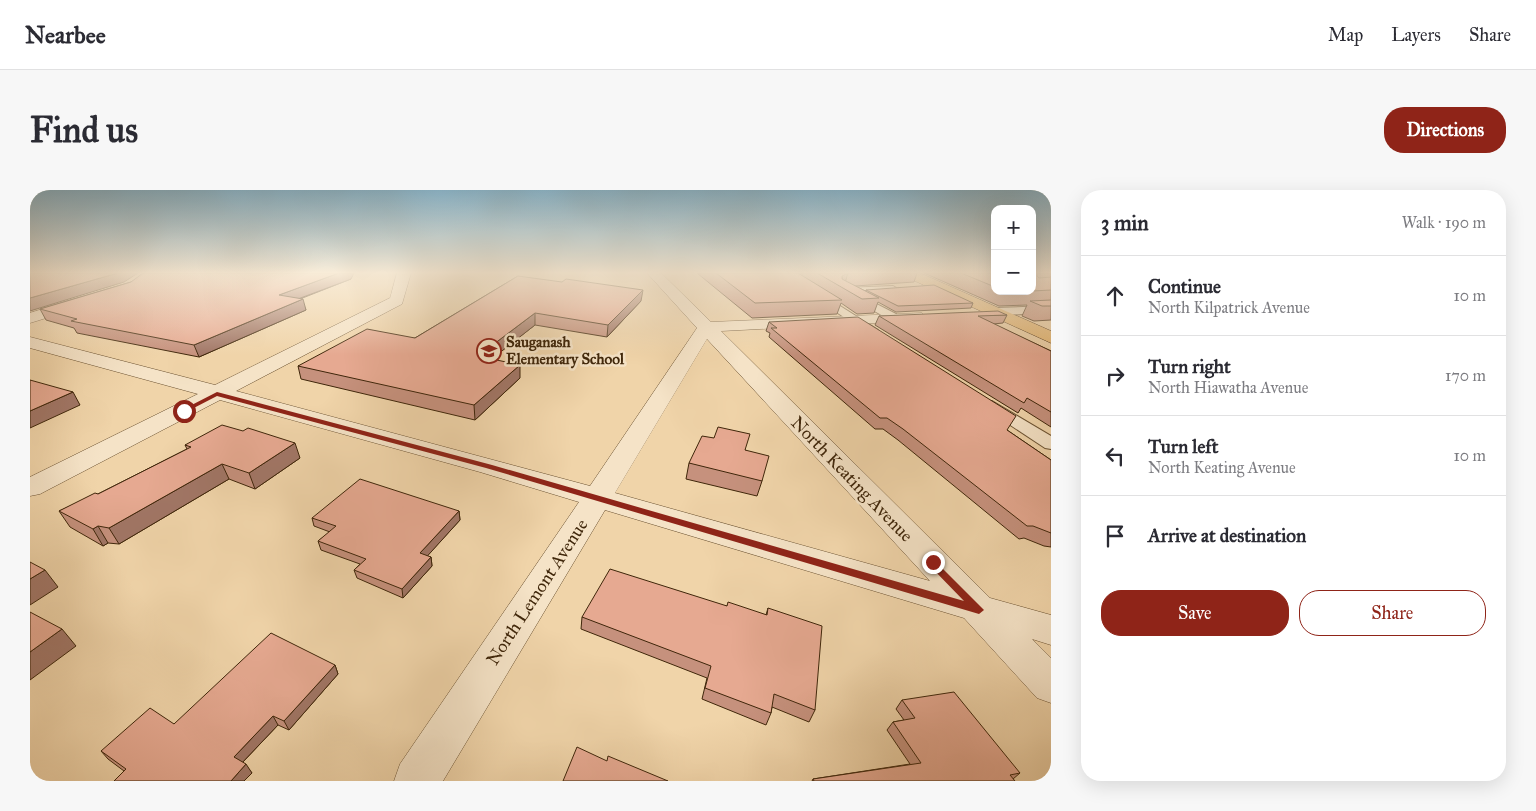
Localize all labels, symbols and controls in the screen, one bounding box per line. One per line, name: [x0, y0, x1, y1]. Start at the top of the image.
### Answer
text: Nearbee: [25, 20, 106, 50]
text: Map: [1328, 24, 1363, 46]
text: Layers: [1391, 24, 1441, 46]
text: Share: [1469, 24, 1511, 46]
button: Directions: [1384, 107, 1506, 153]
text: Find us: [30, 109, 138, 152]
map controls: [991, 205, 1036, 295]
button: +: [991, 205, 1036, 250]
text: 3 min: [1101, 210, 1149, 236]
text: Walk · 190 m: [1402, 213, 1486, 232]
button: −: [991, 250, 1036, 295]
text: Continue: [1148, 275, 1221, 298]
icon: ahead: [1101, 282, 1129, 310]
text: 10 m: [1454, 286, 1486, 305]
text: North Kilpatrick Avenue: [1148, 298, 1310, 317]
place label: Sauganash Elementary School: [506, 333, 625, 369]
school or university icon: Sauganash Elementary School: [476, 338, 502, 364]
text: Turn right: [1148, 355, 1231, 378]
icon: right: [1101, 362, 1129, 390]
text: 170 m: [1445, 366, 1486, 385]
text: North Hiawatha Avenue: [1148, 378, 1308, 397]
route start: [173, 400, 196, 423]
street label: North Keating Avenue: [786, 412, 918, 547]
text: Turn left: [1148, 435, 1218, 458]
icon: left: [1101, 442, 1129, 470]
text: 10 m: [1454, 446, 1486, 465]
text: North Keating Avenue: [1148, 458, 1296, 477]
street label: North Lemont Avenue: [481, 515, 593, 669]
icon: arrive: [1101, 522, 1129, 550]
text: Arrive at destination: [1148, 524, 1306, 547]
route end: [922, 551, 945, 574]
button: Save: [1101, 590, 1289, 636]
button: Share: [1299, 590, 1486, 636]

